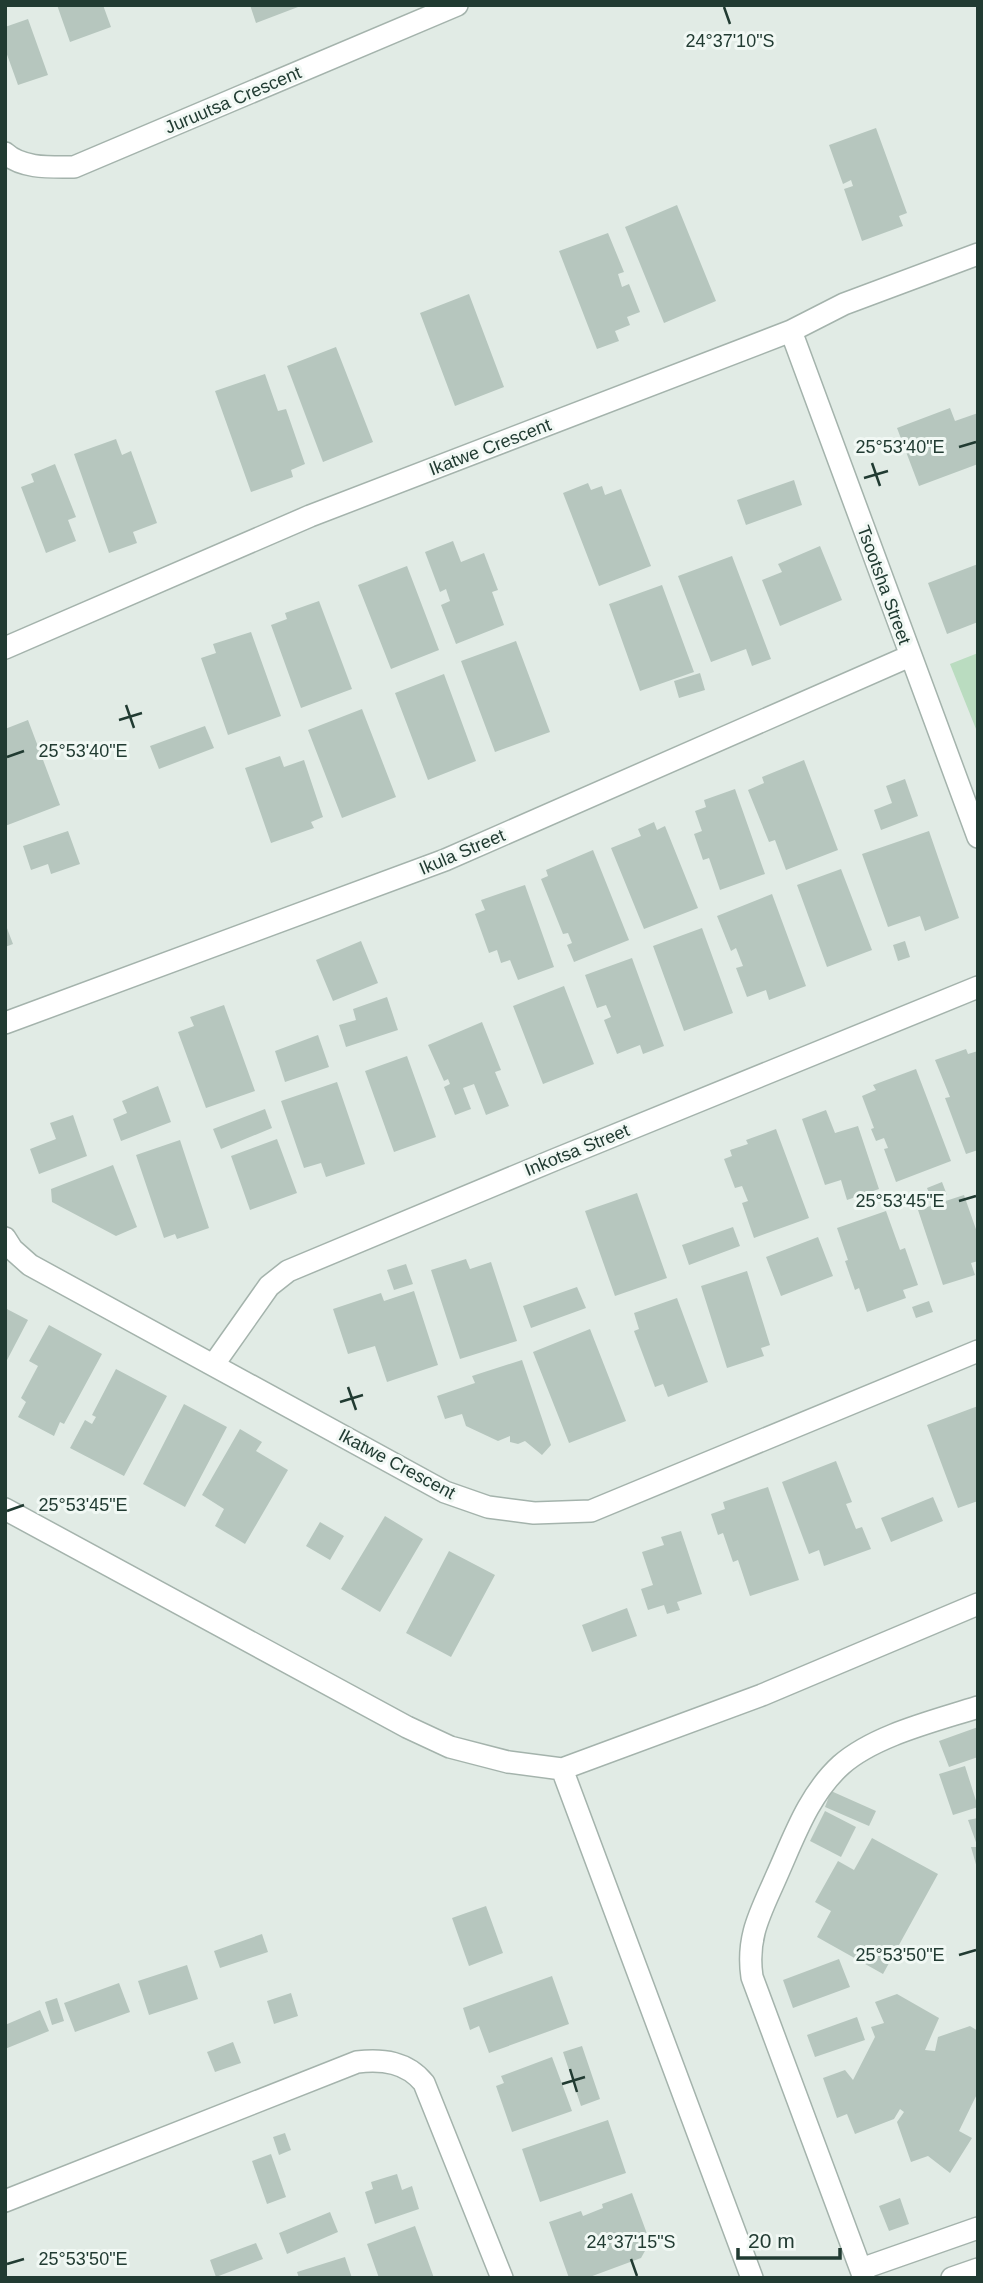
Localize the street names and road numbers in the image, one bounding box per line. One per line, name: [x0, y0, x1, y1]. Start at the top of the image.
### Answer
street label: Juruutsa Crescent: [162, 62, 304, 138]
street label: Ikatwe Crescent: [426, 415, 554, 479]
street label: Tsootsha Street: [853, 523, 915, 647]
street label: Ikula Street: [416, 825, 508, 879]
street label: Inkotsa Street: [522, 1120, 632, 1180]
street label: Ikatwe Crescent: [335, 1425, 459, 1503]

